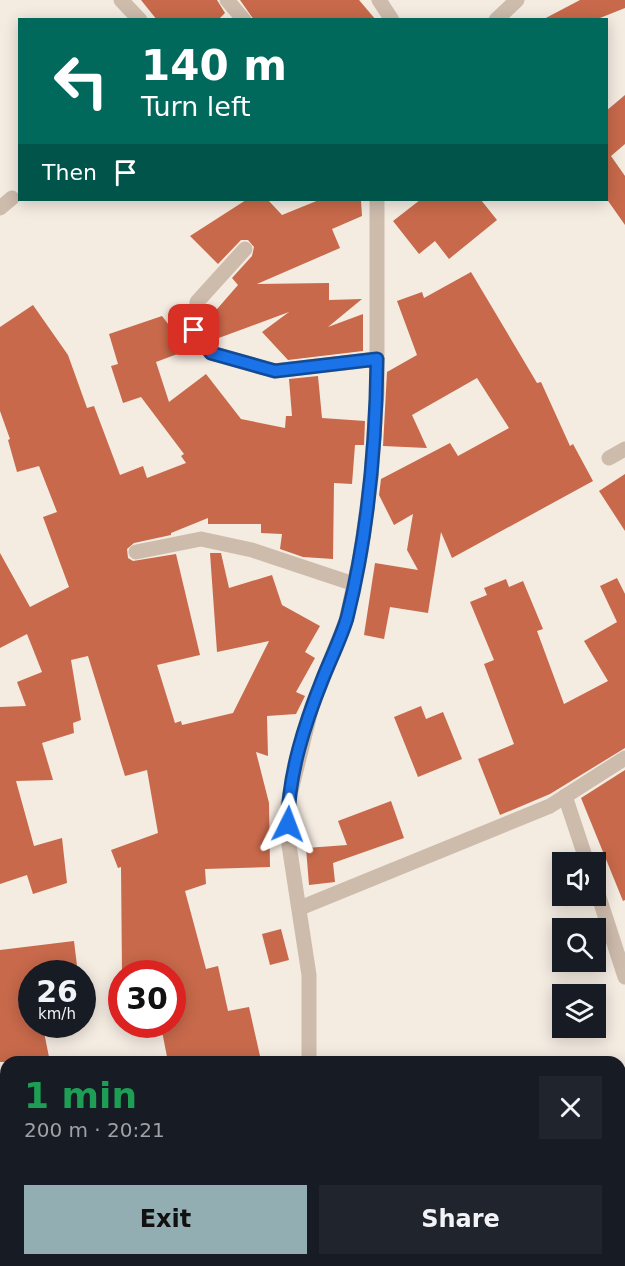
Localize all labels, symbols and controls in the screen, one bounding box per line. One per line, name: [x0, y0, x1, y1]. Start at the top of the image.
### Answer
text: 140 m: [141, 41, 287, 90]
icon: left: [42, 42, 120, 120]
text: Turn left: [141, 91, 251, 122]
icon: arrive: [109, 156, 142, 189]
text: Then: [42, 160, 97, 185]
pin: [168, 304, 219, 355]
icon: arrive: [177, 313, 210, 346]
position arrow: [256, 792, 320, 856]
map controls: [552, 852, 606, 1038]
button: sound: [552, 852, 606, 906]
button: search: [552, 918, 606, 972]
speed limit sign: 30: [108, 960, 186, 1038]
text: 26: [36, 974, 78, 1009]
button: layers: [552, 984, 606, 1038]
text: km/h: [38, 1005, 76, 1023]
text: 1 min: [24, 1075, 137, 1116]
button: close: [539, 1076, 602, 1139]
text: 200 m · 20:21: [24, 1118, 165, 1142]
button: Exit: [24, 1185, 307, 1254]
button: Share: [319, 1185, 602, 1254]

